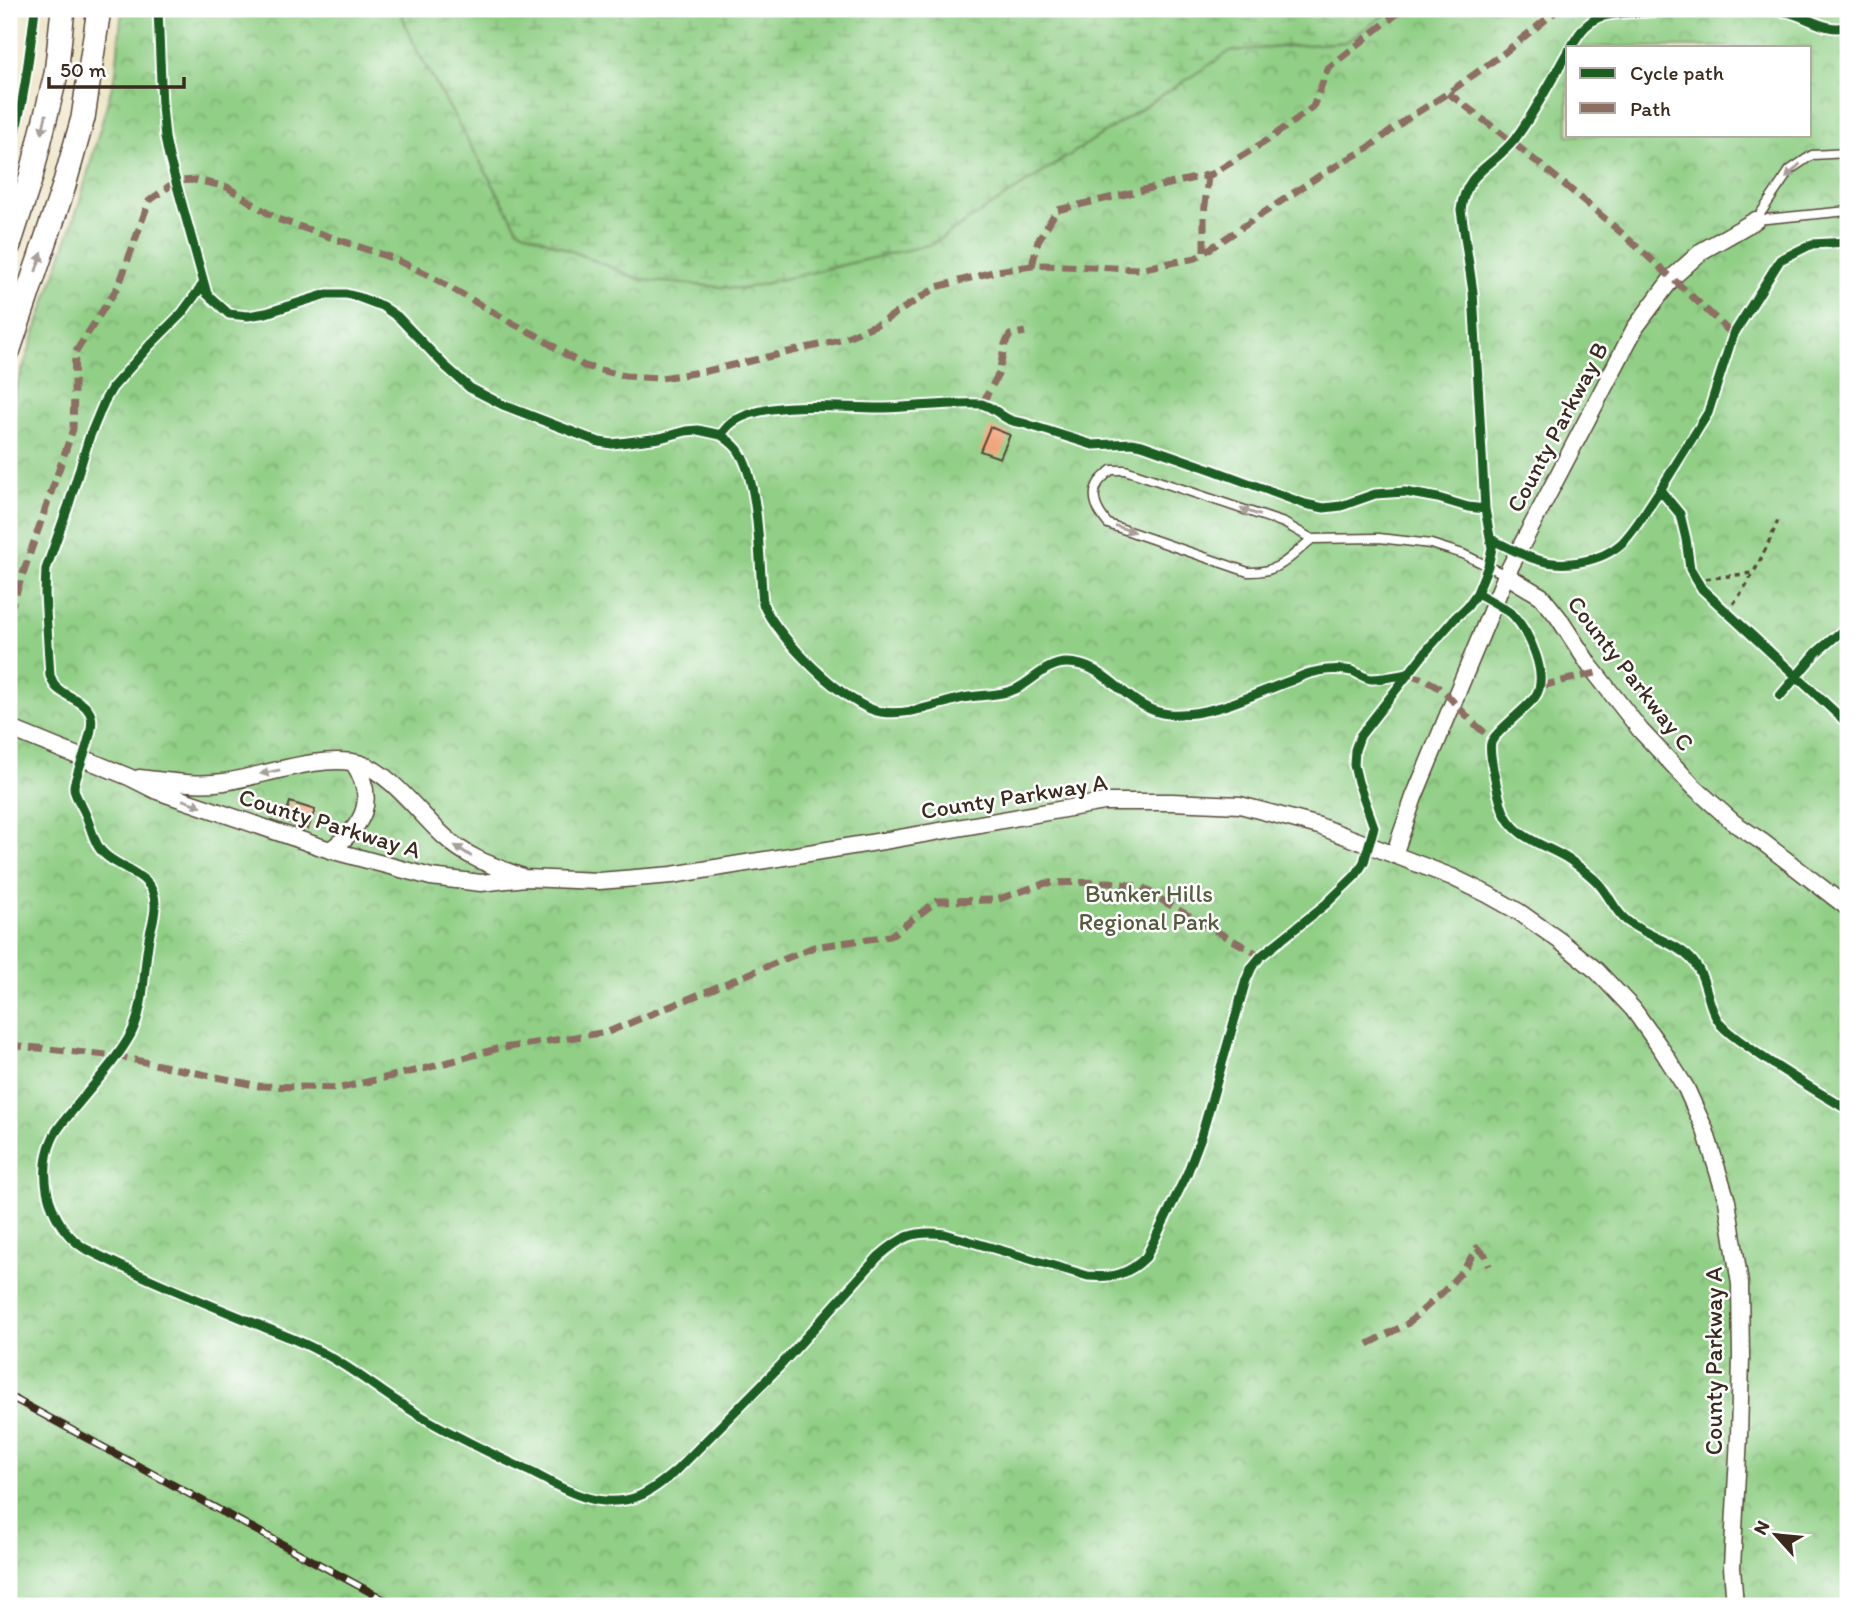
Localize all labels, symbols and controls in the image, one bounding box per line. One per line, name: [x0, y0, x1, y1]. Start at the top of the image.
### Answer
scale bar: [49, 46, 184, 90]
legend: [1566, 46, 1812, 136]
text: 50 m: [60, 57, 107, 82]
text: Cycle path: [1630, 60, 1724, 85]
text: Path: [1630, 96, 1671, 121]
one-way arrow: [38, 113, 49, 135]
one-way arrow: [1784, 162, 1801, 179]
one-way arrow: [34, 251, 45, 272]
street label: County Parkway B: [1500, 337, 1614, 517]
one-way arrow: [1240, 506, 1261, 517]
one-way arrow: [1115, 524, 1136, 535]
street label: County Parkway C: [1561, 590, 1701, 756]
one-way arrow: [259, 767, 281, 778]
street label: County Parkway A: [919, 767, 1109, 825]
street label: County Parkway A: [236, 782, 424, 864]
one-way arrow: [181, 798, 202, 809]
one-way arrow: [453, 844, 473, 857]
park label: Bunker Hills Regional Park: [1078, 879, 1220, 936]
street label: County Parkway A: [1699, 1267, 1728, 1455]
north arrow: [1742, 1500, 1812, 1570]
text: N: [1748, 1517, 1774, 1538]

